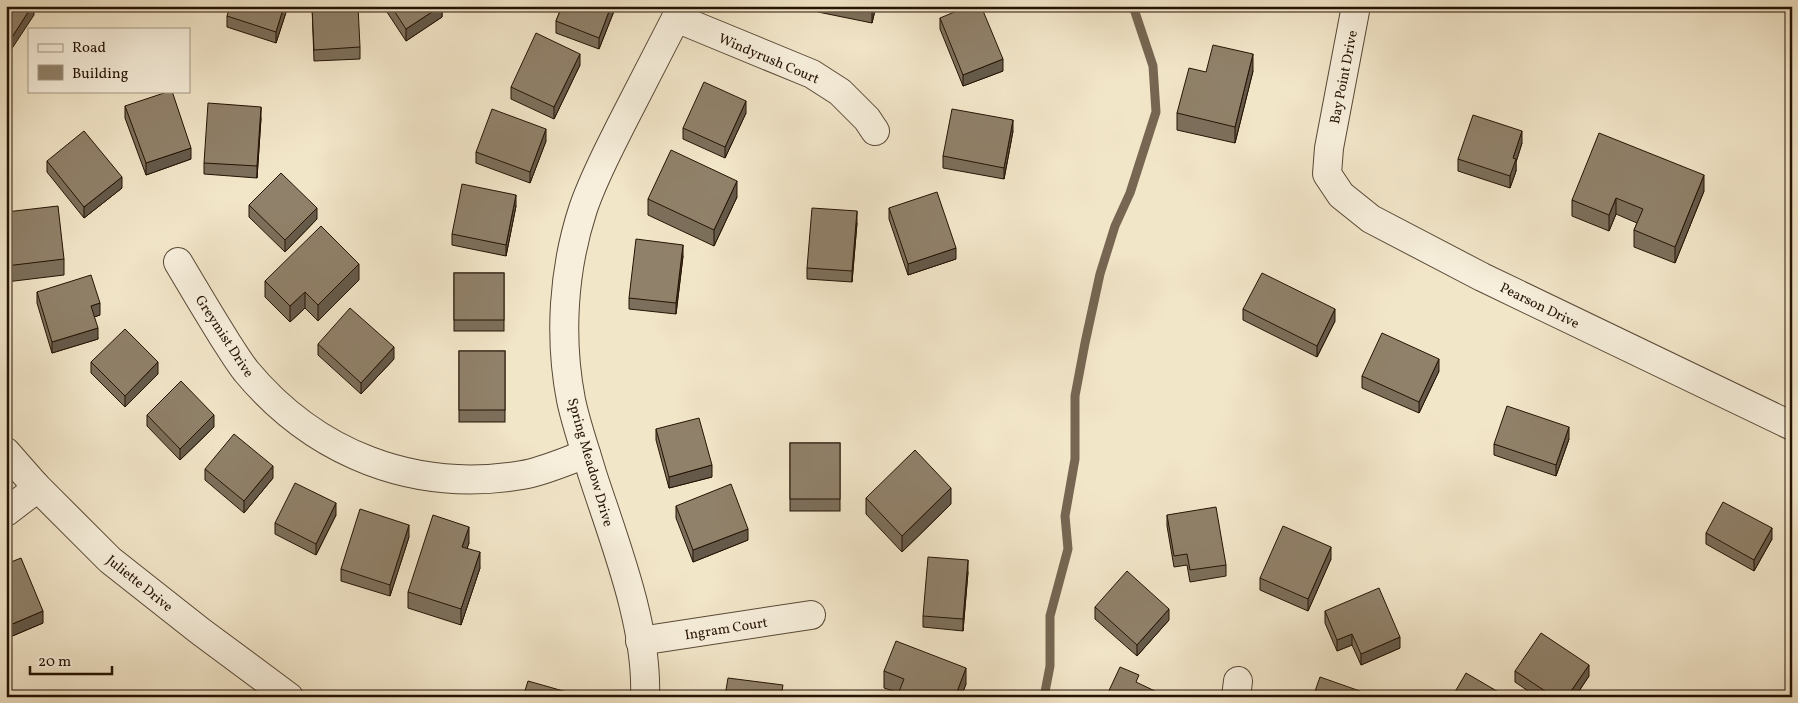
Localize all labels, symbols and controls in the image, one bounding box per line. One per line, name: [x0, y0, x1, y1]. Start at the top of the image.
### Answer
legend: [28, 28, 190, 92]
street label: Bay Point Drive: [1326, 28, 1363, 126]
street label: Windyrush Court: [715, 30, 822, 89]
text: Road: [72, 38, 106, 59]
text: Building: [72, 64, 129, 85]
street label: Pearson Drive: [1496, 279, 1583, 334]
street label: Greymist Drive: [190, 292, 258, 382]
street label: Spring Meadow Drive: [562, 396, 617, 529]
street label: Juliette Drive: [102, 551, 177, 617]
street label: Ingram Court: [683, 614, 769, 645]
scale bar: [30, 643, 112, 675]
text: 20 m: [38, 652, 71, 673]

